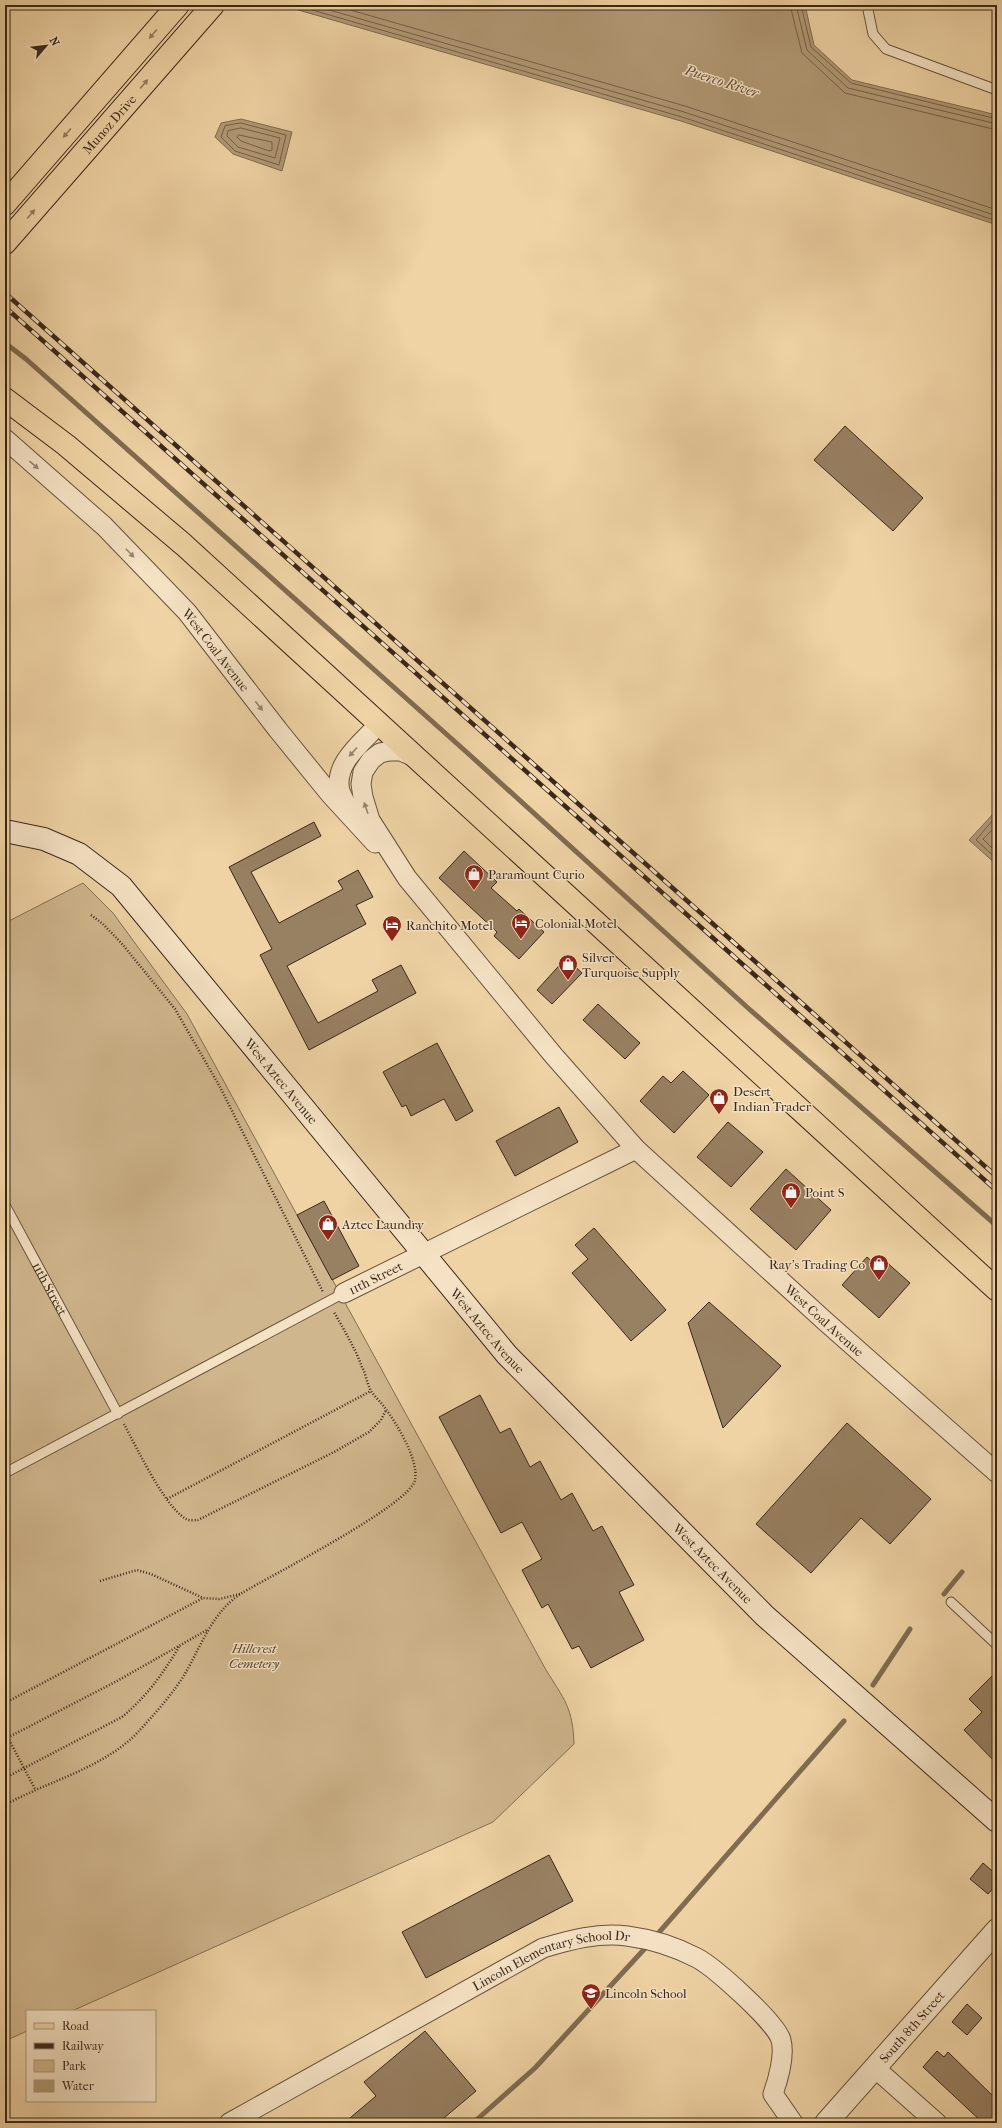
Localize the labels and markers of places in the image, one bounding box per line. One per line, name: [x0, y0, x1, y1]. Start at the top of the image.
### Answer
shop icon: Paramount Curio: [463, 863, 485, 891]
place label: Paramount Curio: [488, 867, 585, 882]
hotel icon: Colonial Motel: [510, 912, 532, 940]
hotel icon: Ranchito Motel: [381, 914, 403, 942]
place label: Colonial Motel: [535, 916, 617, 931]
place label: Ranchito Motel: [406, 918, 493, 933]
place label: Silver Turquoise Supply: [582, 950, 681, 980]
shop icon: Silver Turquoise Supply: [557, 953, 579, 981]
place label: Desert Indian Trader: [733, 1084, 812, 1114]
shop icon: Desert Indian Trader: [708, 1087, 730, 1115]
shop icon: Point S: [780, 1181, 802, 1209]
place label: Point S: [805, 1185, 845, 1200]
shop icon: Aztec Laundry: [317, 1213, 339, 1241]
place label: Aztec Laundry: [341, 1217, 425, 1232]
shop icon: Ray's Trading Co: [868, 1253, 890, 1281]
place label: Ray's Trading Co: [769, 1257, 865, 1272]
school or university icon: Lincoln School: [580, 1982, 602, 2010]
place label: Lincoln School: [605, 1986, 687, 2001]

